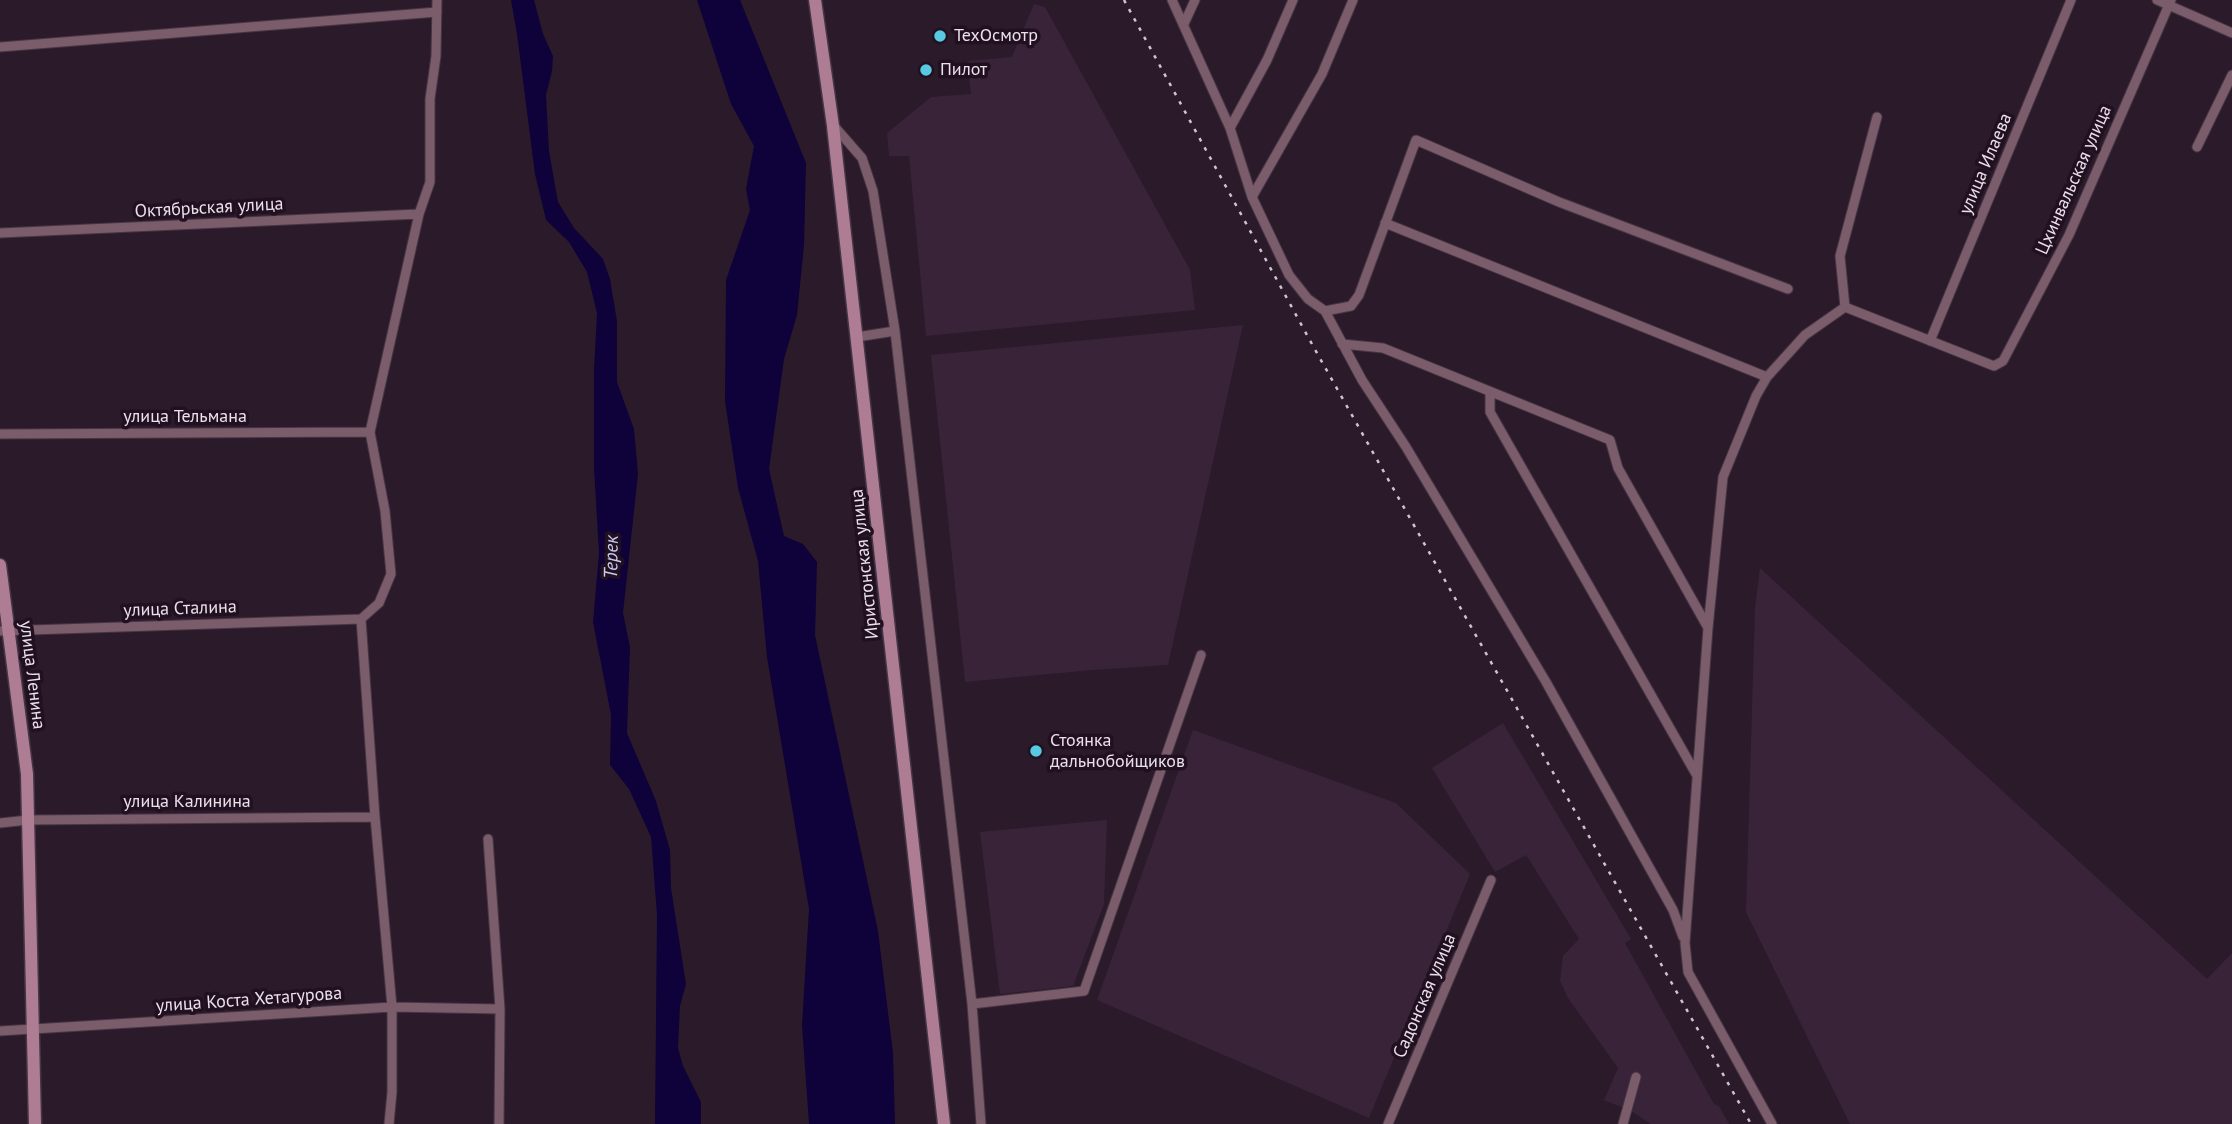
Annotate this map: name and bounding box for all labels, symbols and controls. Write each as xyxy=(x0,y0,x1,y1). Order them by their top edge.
place label: ТехОсмотр xyxy=(954,25,1038,47)
marker: ТехОсмотр xyxy=(932,28,948,44)
place label: Пилот xyxy=(940,59,987,81)
marker: Пилот xyxy=(918,62,934,78)
street label: Цхинвальская улица xyxy=(2031,102,2117,258)
street label: улица Илаева xyxy=(1955,110,2017,218)
street label: Октябрьская улица xyxy=(134,193,284,223)
street label: улица Тельмана xyxy=(123,406,247,428)
street label: Иристонская улица xyxy=(846,488,884,640)
water label: Терек xyxy=(600,535,624,579)
street label: улица Сталина xyxy=(123,596,237,622)
street label: улица Ленина xyxy=(15,619,49,731)
place label: Стоянка дальнобойщиков xyxy=(1050,730,1185,772)
marker: Стоянка дальнобойщиков xyxy=(1028,743,1044,759)
street label: улица Калинина xyxy=(123,791,251,813)
street label: Садонская улица xyxy=(1389,931,1461,1061)
street label: улица Коста Хетагурова xyxy=(155,983,343,1017)

